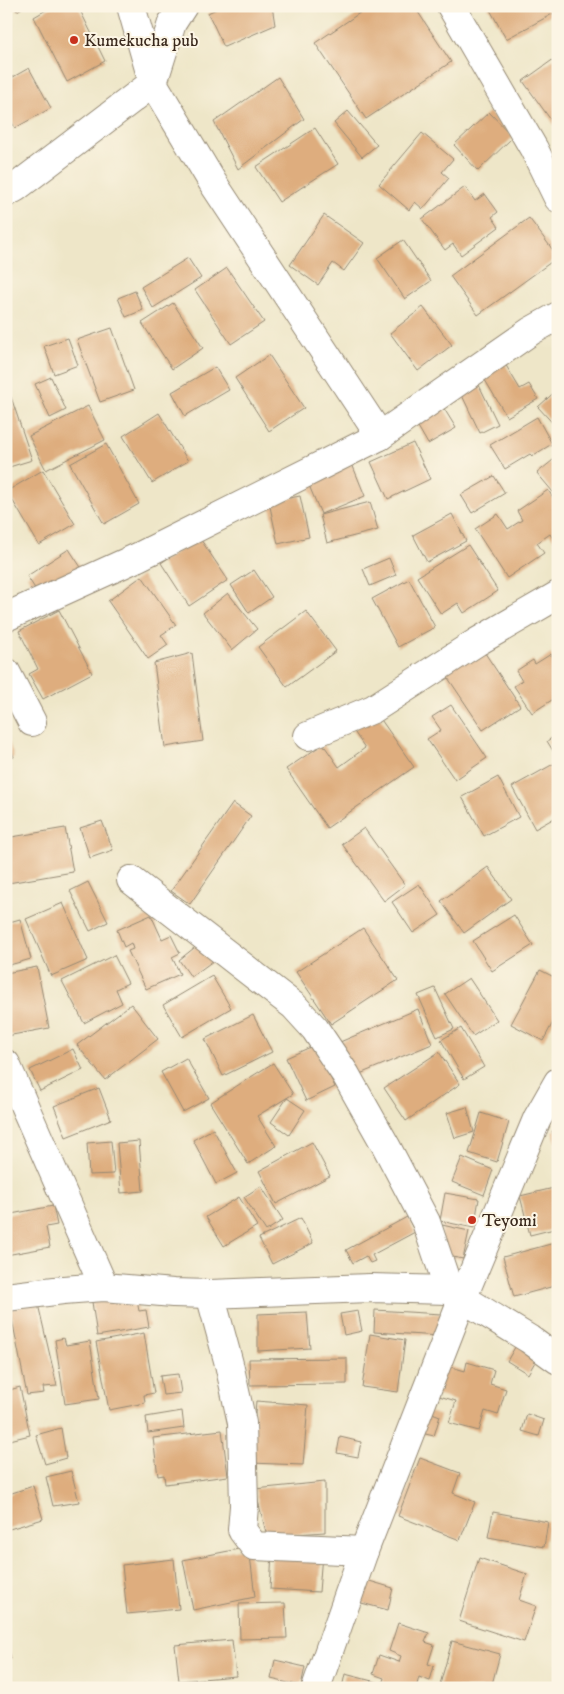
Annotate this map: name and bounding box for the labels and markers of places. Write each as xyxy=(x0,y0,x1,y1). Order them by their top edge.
place label: Kumekucha pub xyxy=(84,30,198,52)
marker: Kumekucha pub xyxy=(68,34,80,46)
place label: Teyomi xyxy=(482,1210,537,1232)
marker: Teyomi xyxy=(466,1214,478,1226)

